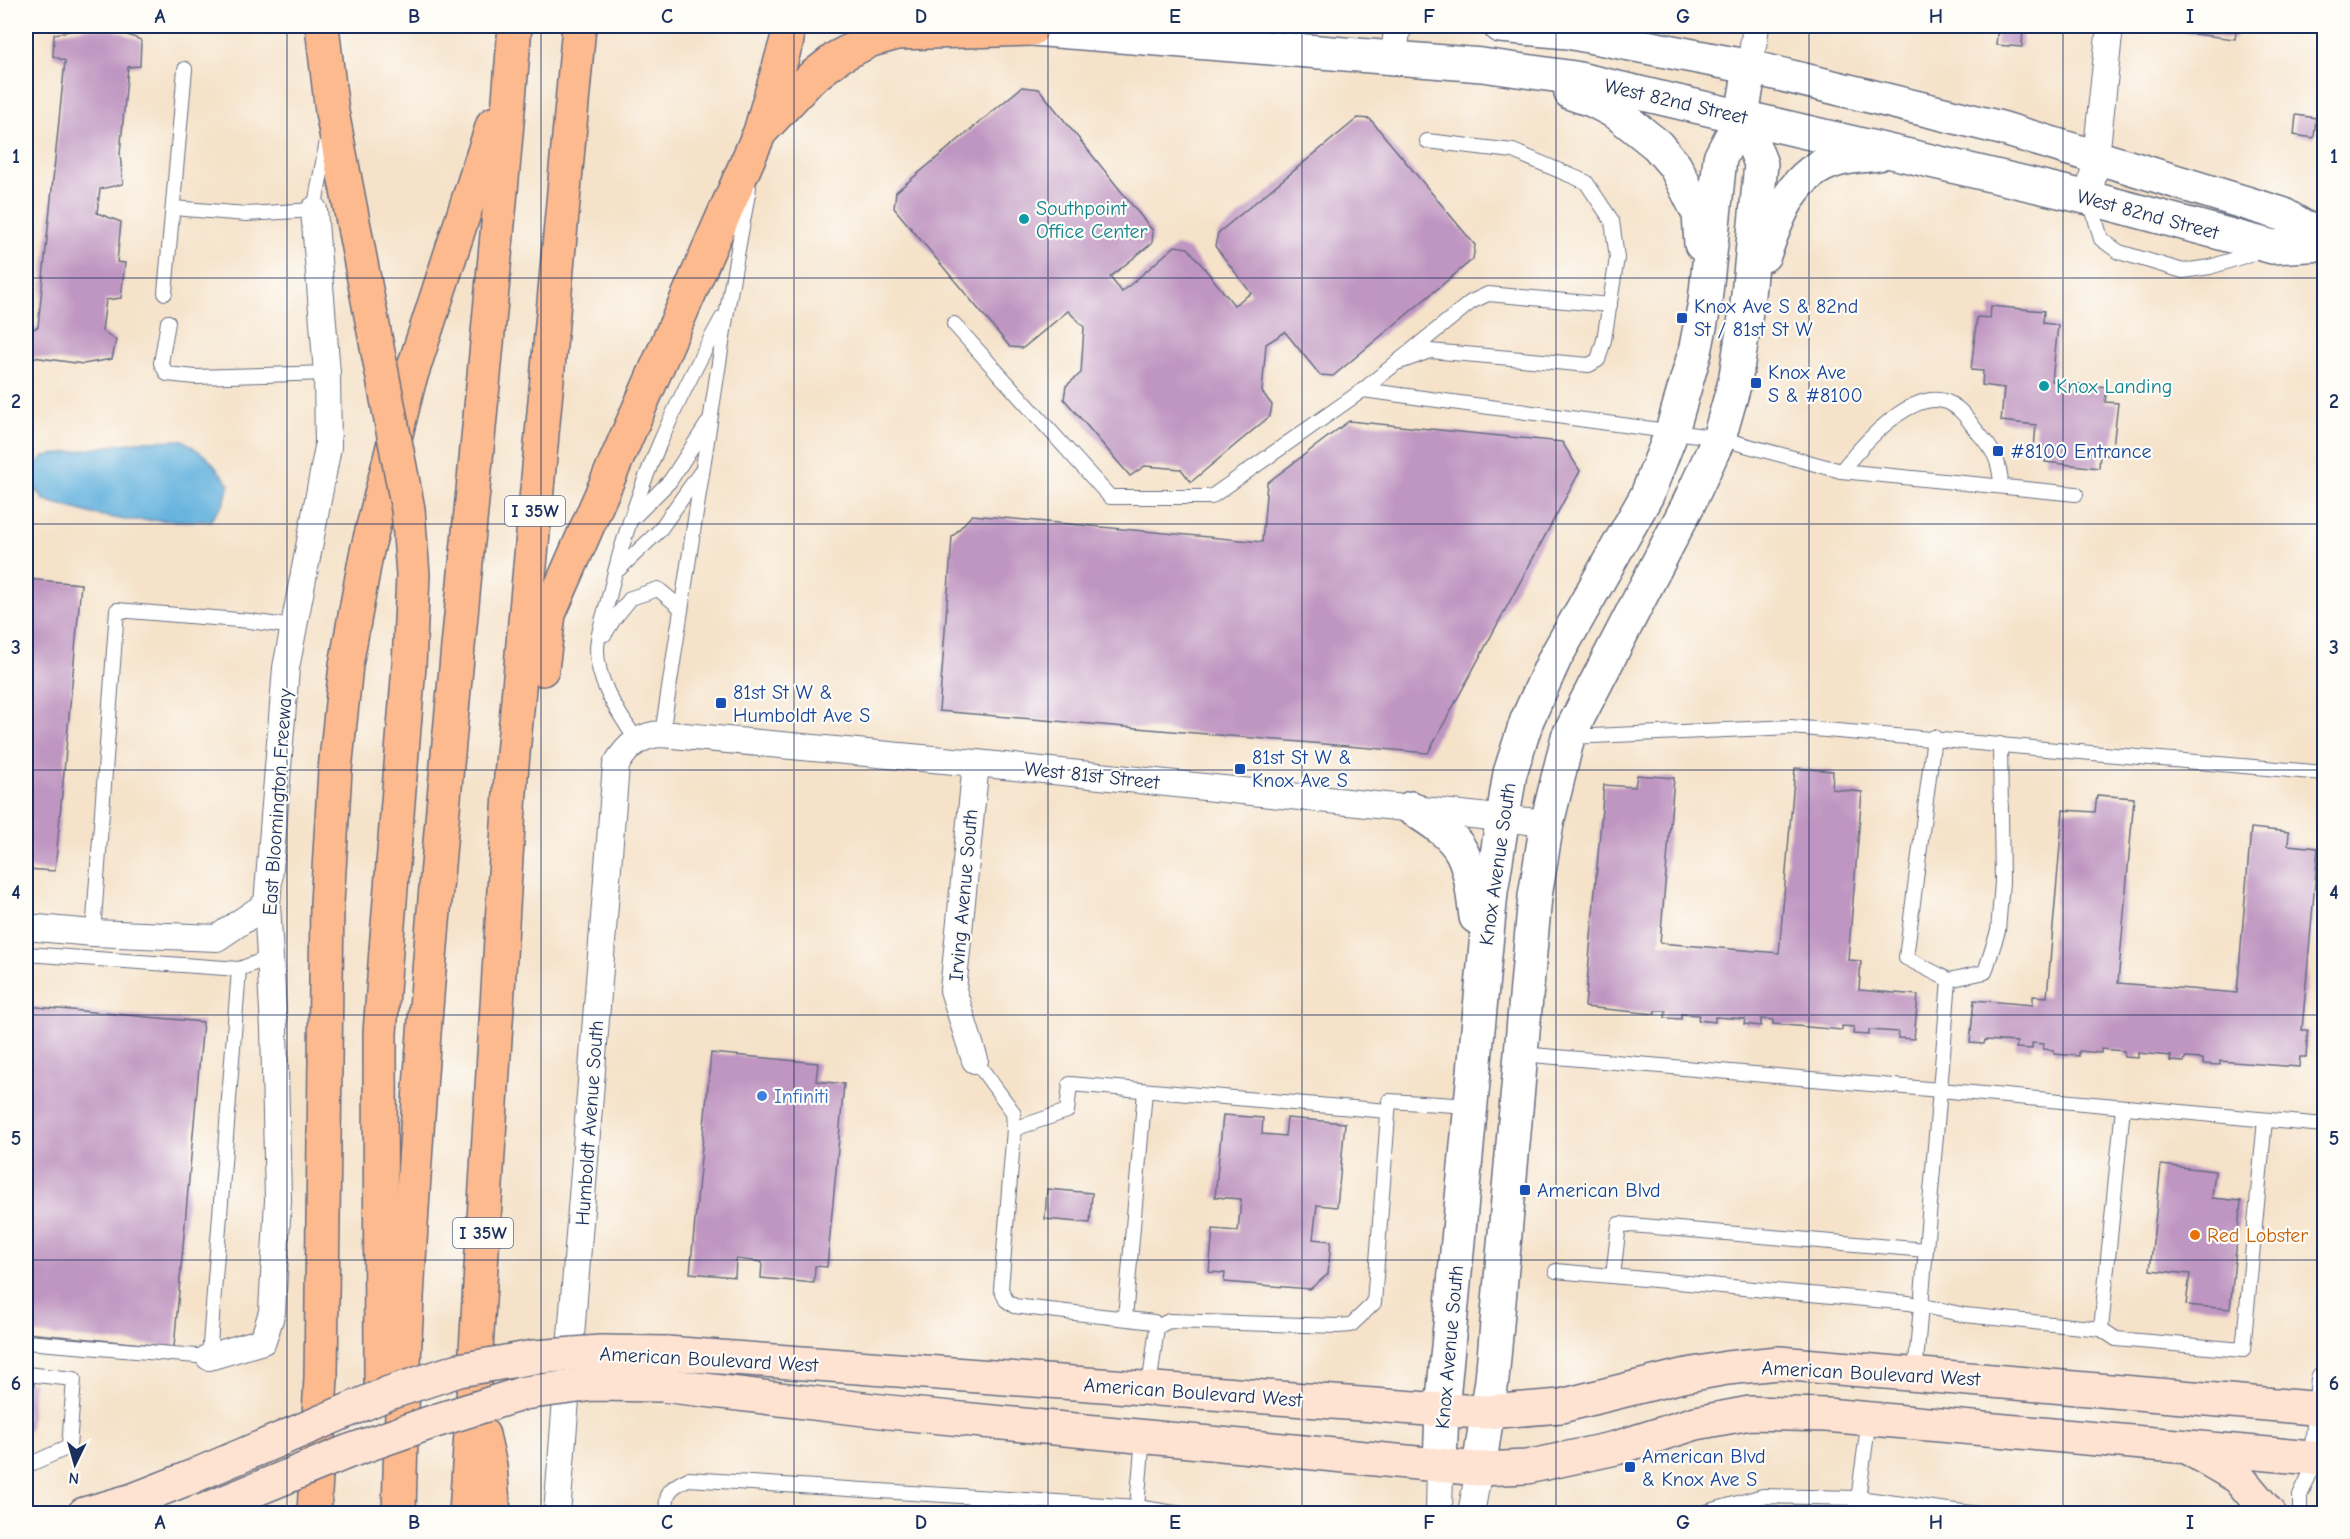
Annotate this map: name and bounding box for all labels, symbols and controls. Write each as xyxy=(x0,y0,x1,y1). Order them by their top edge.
text: A xyxy=(154,5,166,28)
text: B xyxy=(408,5,420,28)
text: C xyxy=(661,5,673,28)
text: D xyxy=(915,5,927,28)
text: E xyxy=(1169,5,1181,28)
text: F xyxy=(1423,5,1435,28)
text: G xyxy=(1676,5,1690,28)
text: H xyxy=(1929,5,1943,28)
text: I xyxy=(2186,5,2194,28)
street label: West 82nd Street xyxy=(1602,74,1751,129)
text: 1 xyxy=(12,145,20,168)
text: 1 xyxy=(2330,145,2338,168)
street label: West 82nd Street xyxy=(2074,184,2223,245)
place label: Southpoint Office Center xyxy=(1036,197,1147,243)
marker: Southpoint Office Center xyxy=(1017,212,1031,226)
place label: Knox Ave S & 82nd St / 81st St W xyxy=(1694,295,1858,341)
marker: Knox Ave S & 82nd St / 81st St W xyxy=(1675,311,1689,325)
place label: Knox Ave S & #8100 xyxy=(1768,361,1863,407)
place label: Knox Landing xyxy=(2056,375,2172,398)
marker: Knox Ave S & #8100 xyxy=(1749,376,1763,390)
marker: Knox Landing xyxy=(2037,379,2051,393)
text: 2 xyxy=(11,390,21,413)
text: 2 xyxy=(2329,390,2339,413)
place label: #8100 Entrance xyxy=(2010,440,2152,463)
marker: #8100 Entrance xyxy=(1991,444,2005,458)
road number: I 35W xyxy=(505,496,565,526)
text: 3 xyxy=(11,636,21,659)
text: 3 xyxy=(2329,636,2339,659)
place label: 81st St W & Humboldt Ave S xyxy=(733,681,870,727)
street label: East Bloomington Freeway xyxy=(258,688,297,916)
marker: 81st St W & Humboldt Ave S xyxy=(714,696,728,710)
place label: 81st St W & Knox Ave S xyxy=(1252,746,1351,792)
street label: West 81st Street xyxy=(1023,757,1162,794)
marker: 81st St W & Knox Ave S xyxy=(1233,762,1247,776)
street label: Knox Avenue South xyxy=(1475,781,1520,947)
street label: Irving Avenue South xyxy=(945,808,982,982)
text: 4 xyxy=(11,881,21,904)
text: 4 xyxy=(2329,881,2339,904)
street label: Humboldt Avenue South xyxy=(571,1020,608,1226)
place label: Infiniti xyxy=(774,1085,829,1108)
marker: Infiniti xyxy=(755,1089,769,1103)
text: 5 xyxy=(11,1127,21,1150)
text: 5 xyxy=(2329,1127,2339,1150)
place label: American Blvd xyxy=(1537,1179,1661,1202)
marker: American Blvd xyxy=(1518,1183,1532,1197)
road number: I 35W xyxy=(453,1218,513,1248)
place label: Red Lobster xyxy=(2207,1224,2308,1247)
marker: Red Lobster xyxy=(2188,1228,2202,1242)
street label: Knox Avenue South xyxy=(1431,1264,1468,1430)
street label: American Boulevard West xyxy=(599,1342,820,1377)
street label: American Boulevard West xyxy=(1761,1356,1982,1391)
text: 6 xyxy=(11,1372,21,1395)
text: 6 xyxy=(2329,1372,2339,1395)
street label: American Boulevard West xyxy=(1083,1373,1304,1412)
north arrow xyxy=(45,1434,105,1494)
place label: American Blvd & Knox Ave S xyxy=(1642,1445,1766,1491)
marker: American Blvd & Knox Ave S xyxy=(1623,1460,1637,1474)
text: N xyxy=(68,1469,80,1487)
text: A xyxy=(154,1511,166,1534)
text: B xyxy=(408,1511,420,1534)
text: C xyxy=(661,1511,673,1534)
text: D xyxy=(915,1511,927,1534)
text: E xyxy=(1169,1511,1181,1534)
text: F xyxy=(1423,1511,1435,1534)
text: G xyxy=(1676,1511,1690,1534)
text: H xyxy=(1929,1511,1943,1534)
text: I xyxy=(2186,1511,2194,1534)

